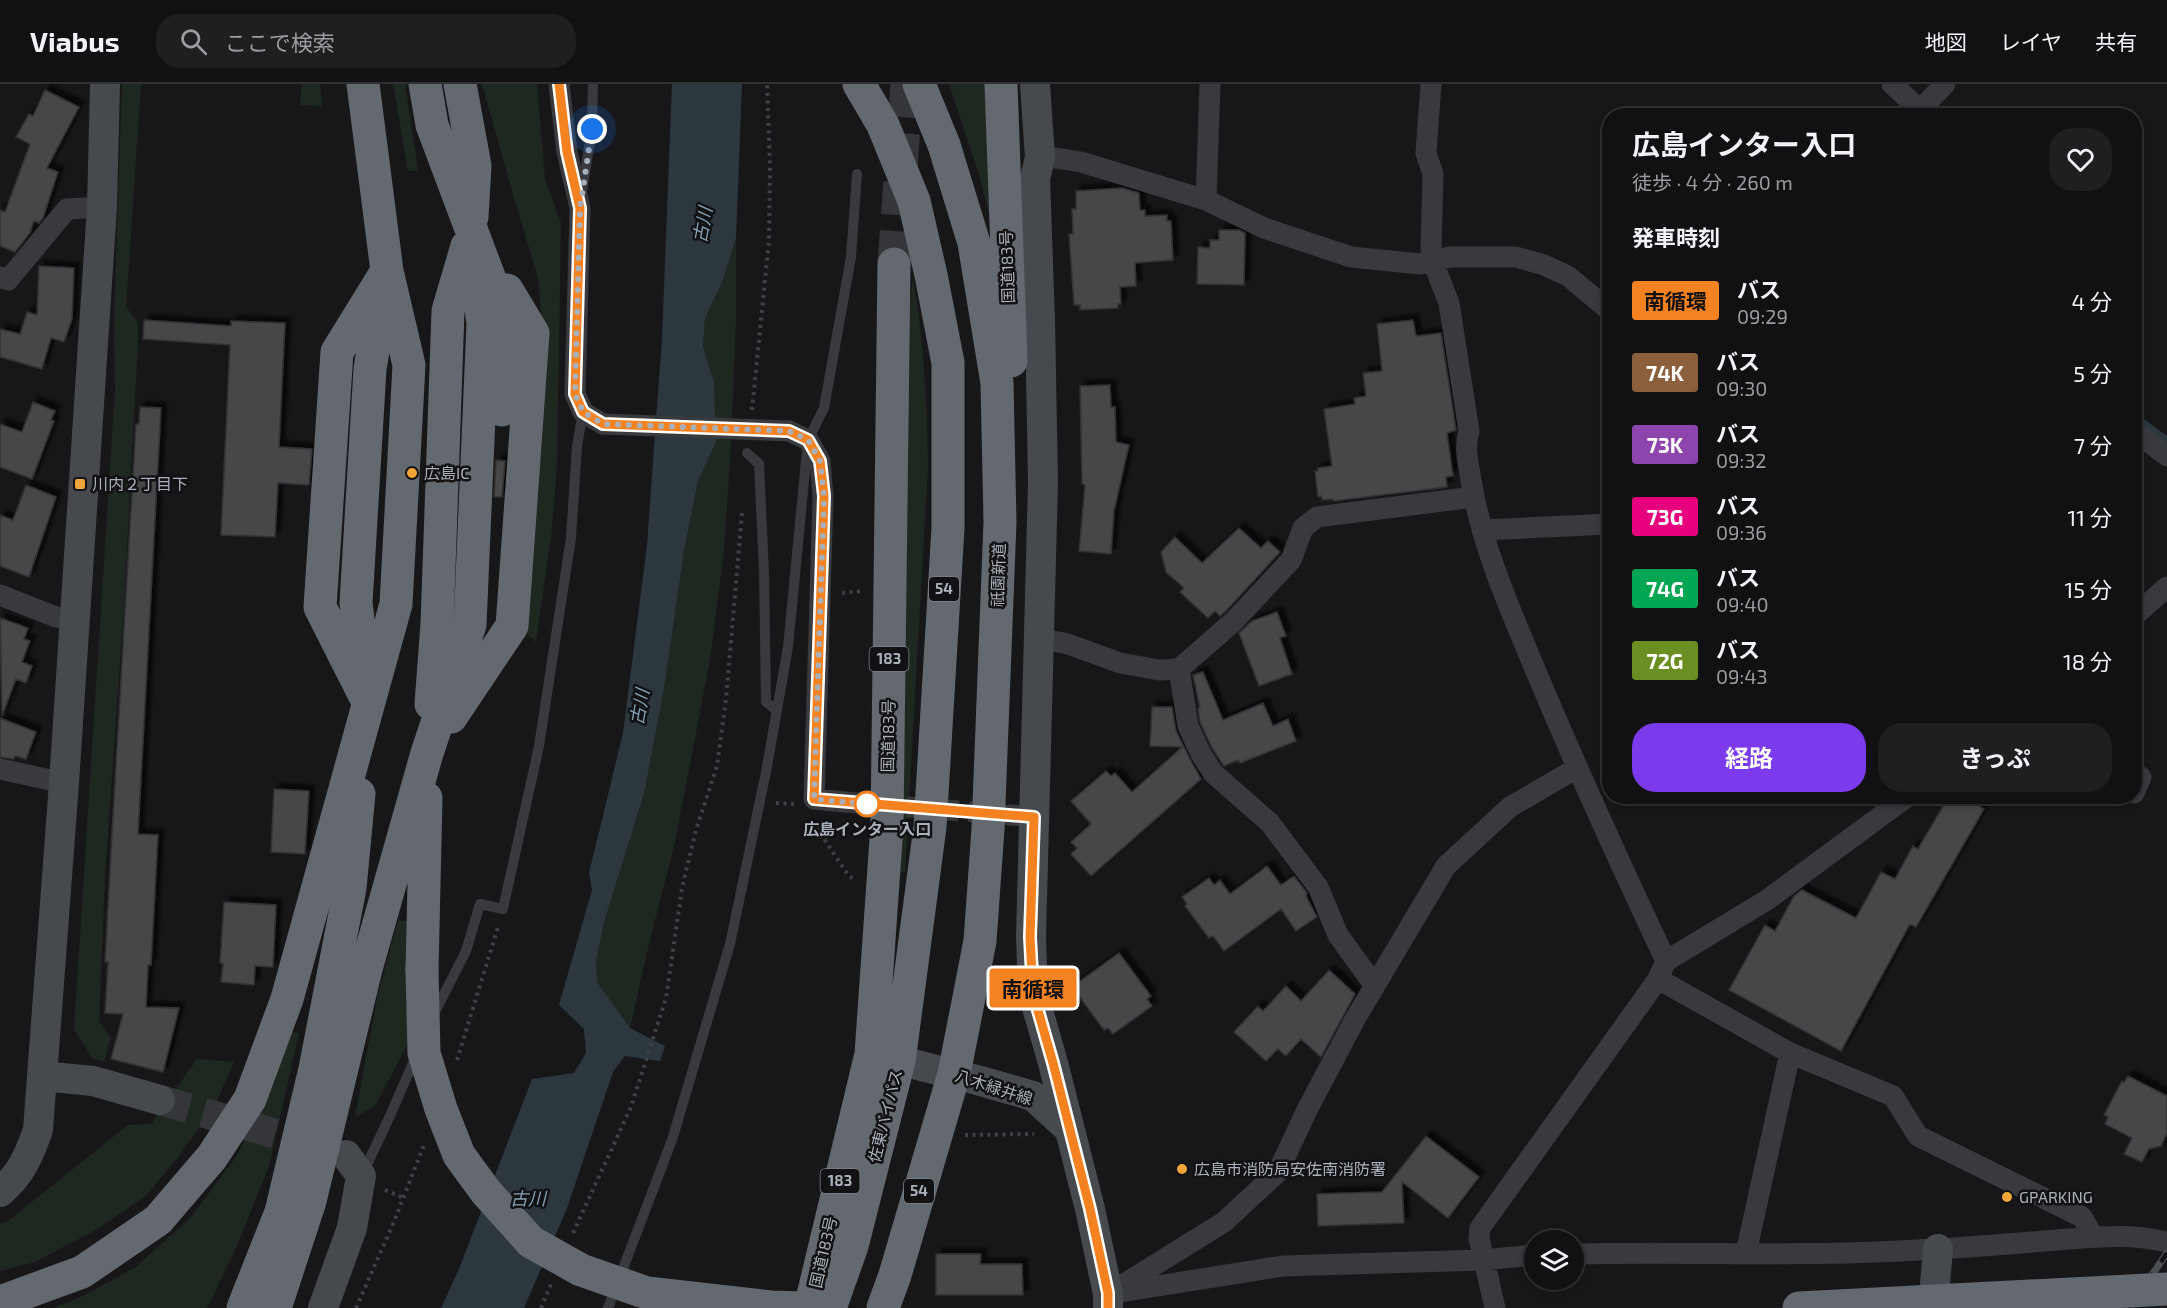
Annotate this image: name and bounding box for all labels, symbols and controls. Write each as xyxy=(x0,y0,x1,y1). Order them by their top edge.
search box xyxy=(156,14,576,68)
text: Viabus xyxy=(30,24,120,58)
icon: search xyxy=(177,25,210,58)
text: ここで検索 xyxy=(225,29,335,55)
text: 地図 xyxy=(1925,29,1967,54)
text: レイヤ xyxy=(2000,29,2062,54)
text: 共有 xyxy=(2095,29,2137,54)
your location xyxy=(577,114,607,144)
text: 広島インター入口 xyxy=(1632,127,1856,161)
button: heart xyxy=(2049,128,2112,191)
text: 徒歩 · 4 分 · 260 m xyxy=(1632,170,1793,194)
water label: 古川 xyxy=(688,203,716,244)
text: 発車時刻 xyxy=(1632,224,1720,250)
street label: 国道183号 xyxy=(996,230,1017,304)
text: バス xyxy=(1737,276,1781,302)
text: 南循環 xyxy=(1644,288,1707,313)
text: 4 分 xyxy=(2072,288,2112,314)
text: 09:29 xyxy=(1737,304,1788,328)
text: バス xyxy=(1716,348,1760,374)
text: 74K xyxy=(1646,360,1684,385)
text: 5 分 xyxy=(2073,360,2112,386)
text: 09:30 xyxy=(1716,376,1767,400)
text: バス xyxy=(1716,420,1760,446)
text: 73K xyxy=(1647,432,1683,457)
text: 7 分 xyxy=(2074,432,2112,458)
text: 09:32 xyxy=(1716,448,1767,472)
place label: 広島IC xyxy=(424,463,469,482)
marker: 広島IC xyxy=(405,466,419,480)
place label: 川内２丁目下 xyxy=(92,474,188,493)
marker: 川内２丁目下 xyxy=(73,477,87,491)
text: バス xyxy=(1716,492,1760,518)
text: 73G xyxy=(1647,504,1683,529)
text: 11 分 xyxy=(2068,504,2112,530)
text: 09:36 xyxy=(1716,520,1767,544)
street label: 祇園新道 xyxy=(987,543,1008,607)
text: バス xyxy=(1716,564,1760,590)
text: 74G xyxy=(1646,576,1684,601)
text: 15 分 xyxy=(2065,576,2112,602)
road number: 54 xyxy=(929,577,959,601)
text: 09:40 xyxy=(1716,592,1769,616)
text: バス xyxy=(1716,636,1760,662)
road number: 183 xyxy=(870,647,908,671)
text: 72G xyxy=(1647,648,1683,673)
text: 18 分 xyxy=(2063,648,2112,674)
text: 09:43 xyxy=(1716,664,1768,688)
water label: 古川 xyxy=(625,685,653,726)
street label: 国道183号 xyxy=(877,699,898,773)
button: 経路 xyxy=(1632,723,1866,792)
button: きっぷ xyxy=(1878,723,2112,792)
marker: 広島インター入口 xyxy=(854,791,880,817)
place label: 広島インター入口 xyxy=(803,819,931,838)
line badge: 南循環 xyxy=(998,968,1068,1008)
text: 南循環 xyxy=(1002,976,1065,1001)
street label: 八木緑井線 xyxy=(953,1065,1035,1108)
street label: 佐東バイパス xyxy=(864,1067,905,1165)
place label: 広島市消防局安佐南消防署 xyxy=(1194,1159,1386,1178)
marker: 広島市消防局安佐南消防署 xyxy=(1175,1162,1189,1176)
road number: 183 xyxy=(820,1169,860,1193)
road number: 54 xyxy=(904,1179,934,1203)
water label: 古川 xyxy=(510,1187,548,1209)
place label: GPARKING xyxy=(2019,1187,2093,1206)
marker: GPARKING xyxy=(2000,1190,2014,1204)
street label: 国道183号 xyxy=(805,1214,840,1290)
map controls xyxy=(1524,1230,1584,1290)
button: layers xyxy=(1524,1230,1584,1290)

